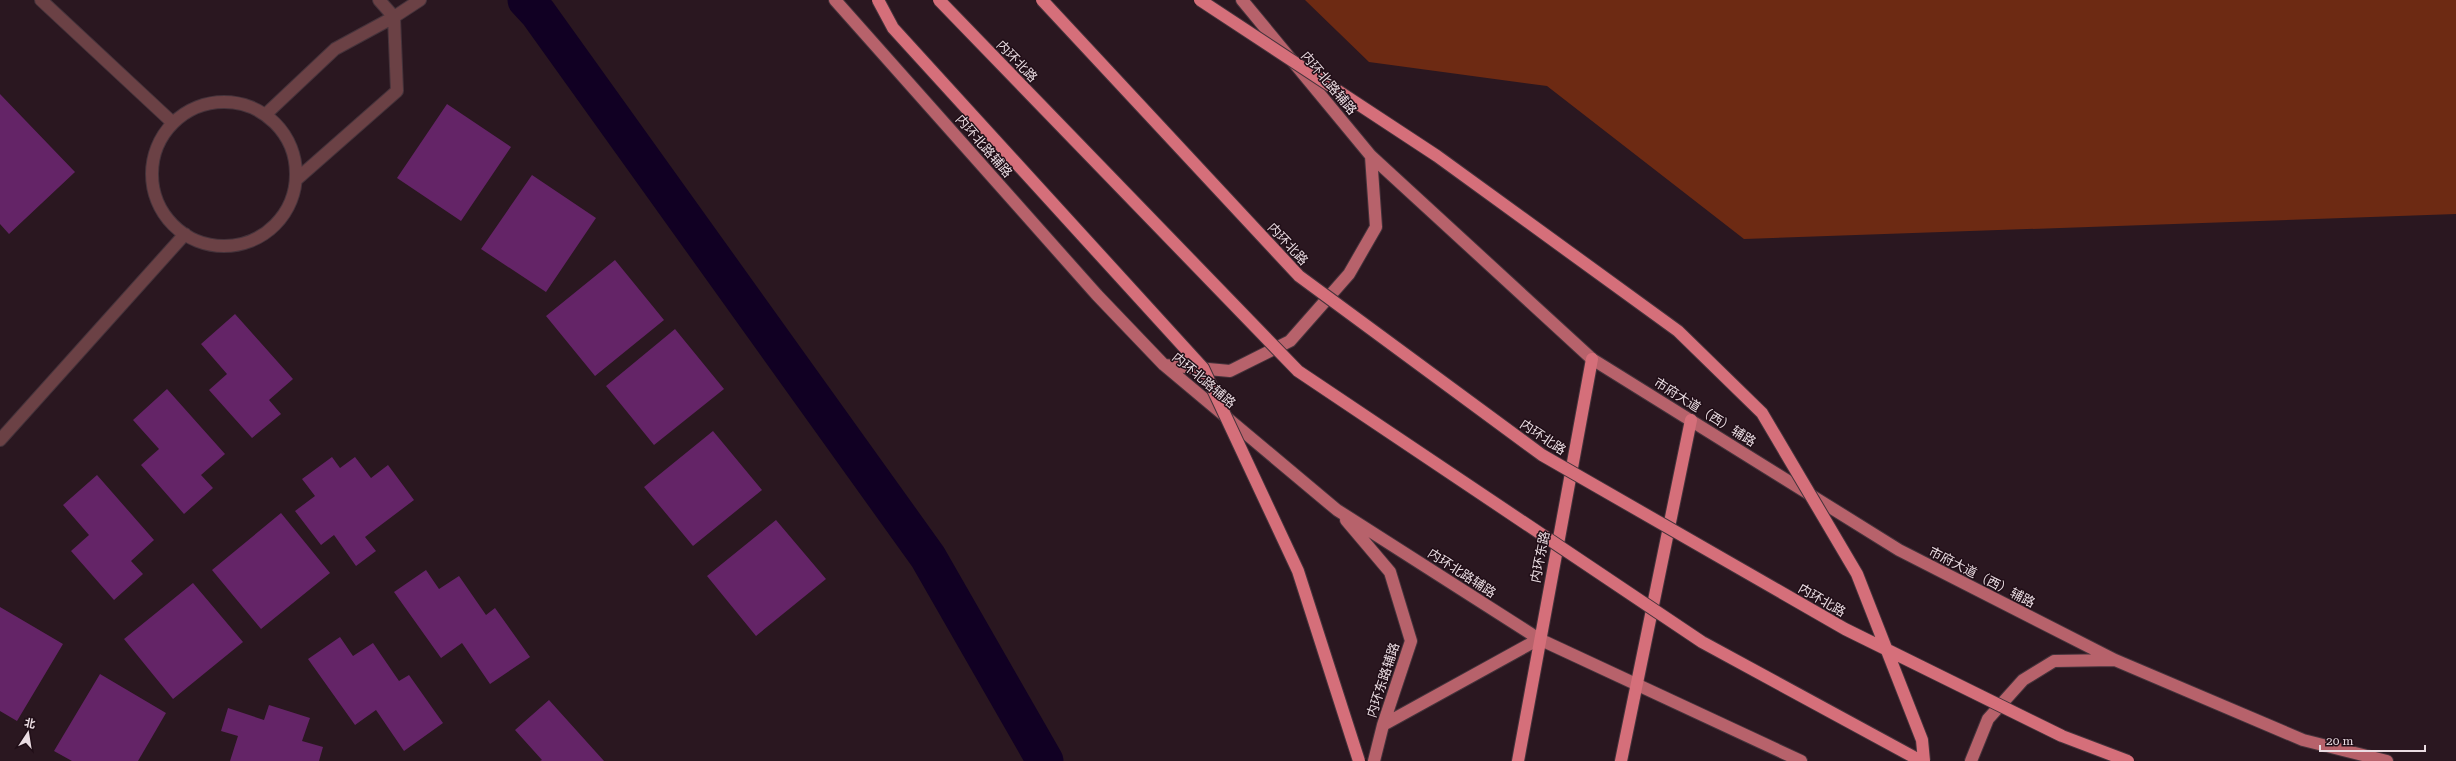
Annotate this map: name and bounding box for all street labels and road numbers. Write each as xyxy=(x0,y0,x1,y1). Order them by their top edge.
street label: 内环北路 xyxy=(994,37,1040,85)
street label: 内环北路辅路 xyxy=(1298,48,1360,118)
street label: 内环北路辅路 xyxy=(953,112,1015,180)
street label: 内环北路 xyxy=(1265,220,1311,268)
street label: 内环北路辅路 xyxy=(1169,349,1239,411)
street label: 市府大道（西）辅路 xyxy=(1651,375,1759,449)
street label: 内环北路 xyxy=(1517,416,1569,458)
street label: 内环东路 xyxy=(1528,530,1552,584)
street label: 市府大道（西）辅路 xyxy=(1926,544,2038,610)
street label: 内环北路辅路 xyxy=(1425,545,1499,601)
street label: 内环北路 xyxy=(1796,581,1848,619)
street label: 内环东路辅路 xyxy=(1364,641,1402,719)

